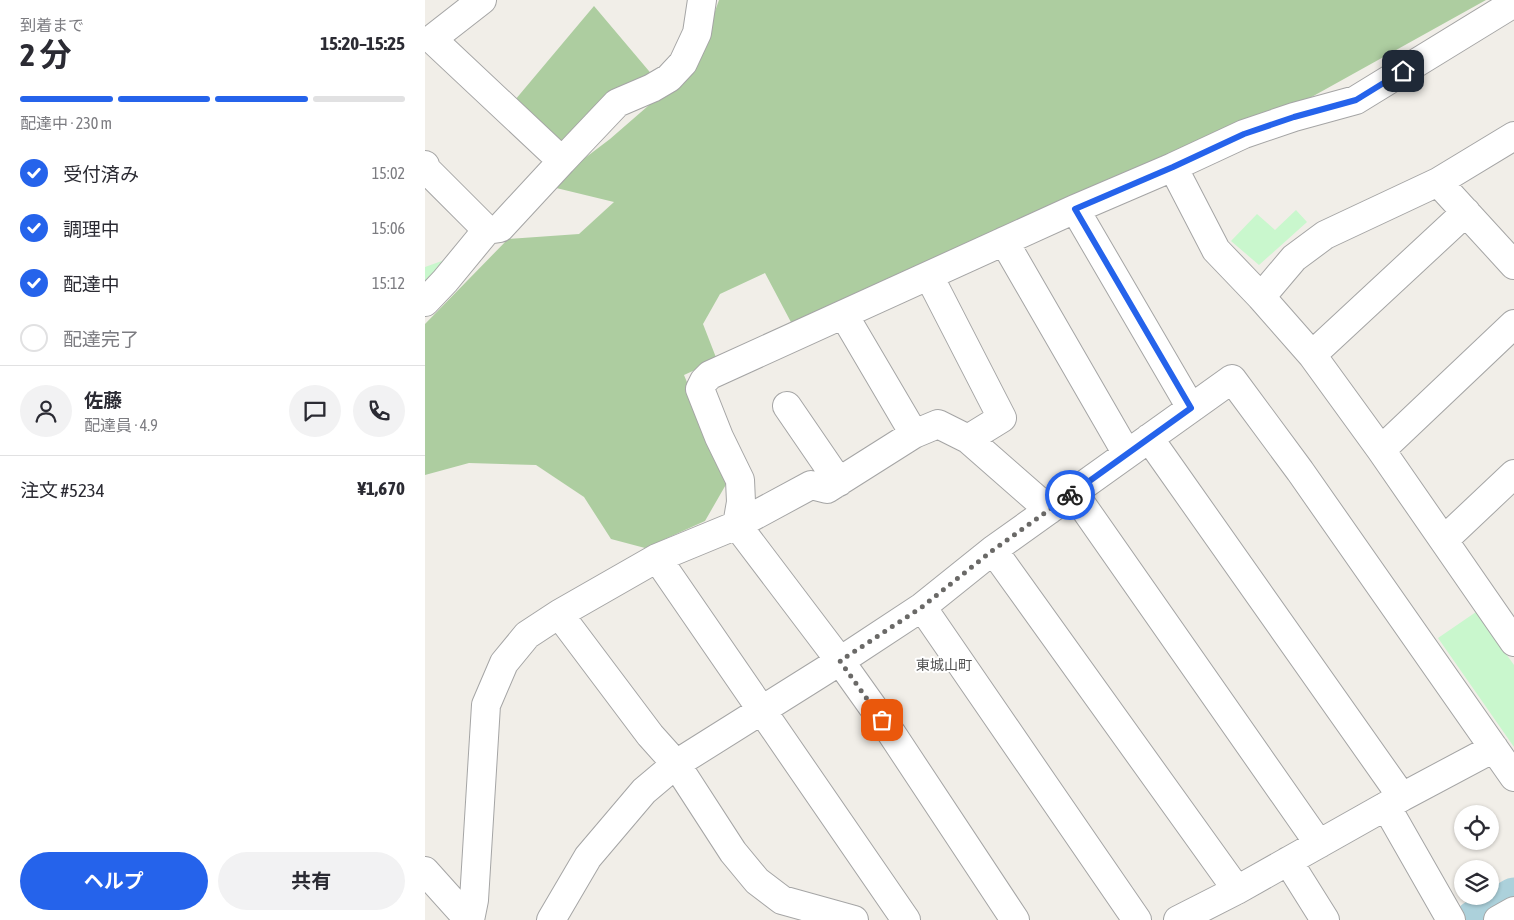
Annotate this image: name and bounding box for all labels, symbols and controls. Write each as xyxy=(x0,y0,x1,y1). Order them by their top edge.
text: 到着まで xyxy=(20,16,84,34)
text: 15:20–15:25 xyxy=(320,32,405,54)
text: 2 分 xyxy=(20,36,71,73)
pin xyxy=(1382,50,1424,92)
icon: home xyxy=(1389,57,1417,85)
text: 配達中 · 230 m xyxy=(20,114,112,132)
icon: check xyxy=(20,159,48,187)
text: 受付済み xyxy=(63,163,139,185)
text: 15:02 xyxy=(372,164,405,182)
icon: check xyxy=(20,214,48,242)
text: 調理中 xyxy=(63,218,120,240)
text: 15:06 xyxy=(372,219,405,237)
icon: check xyxy=(20,269,48,297)
text: 配達中 xyxy=(63,273,120,295)
text: 15:12 xyxy=(372,274,405,292)
text: 配達完了 xyxy=(63,328,139,350)
button: person xyxy=(20,385,72,437)
button: chat xyxy=(289,385,341,437)
button: phone xyxy=(353,385,405,437)
text: 佐藤 xyxy=(84,389,122,411)
text: 配達員 · 4.9 xyxy=(84,416,158,434)
courier xyxy=(1045,470,1095,520)
text: ¥1,670 xyxy=(357,477,405,499)
text: 注文 #5234 xyxy=(20,479,105,501)
icon: bike xyxy=(1056,481,1084,509)
district label: 東城山町 xyxy=(916,657,972,673)
pin xyxy=(861,699,903,741)
icon: bag xyxy=(868,706,896,734)
map controls xyxy=(1454,805,1499,905)
button: locate xyxy=(1454,805,1499,850)
button: ヘルプ xyxy=(20,852,208,910)
button: 共有 xyxy=(218,852,405,910)
button: layers xyxy=(1454,860,1499,905)

